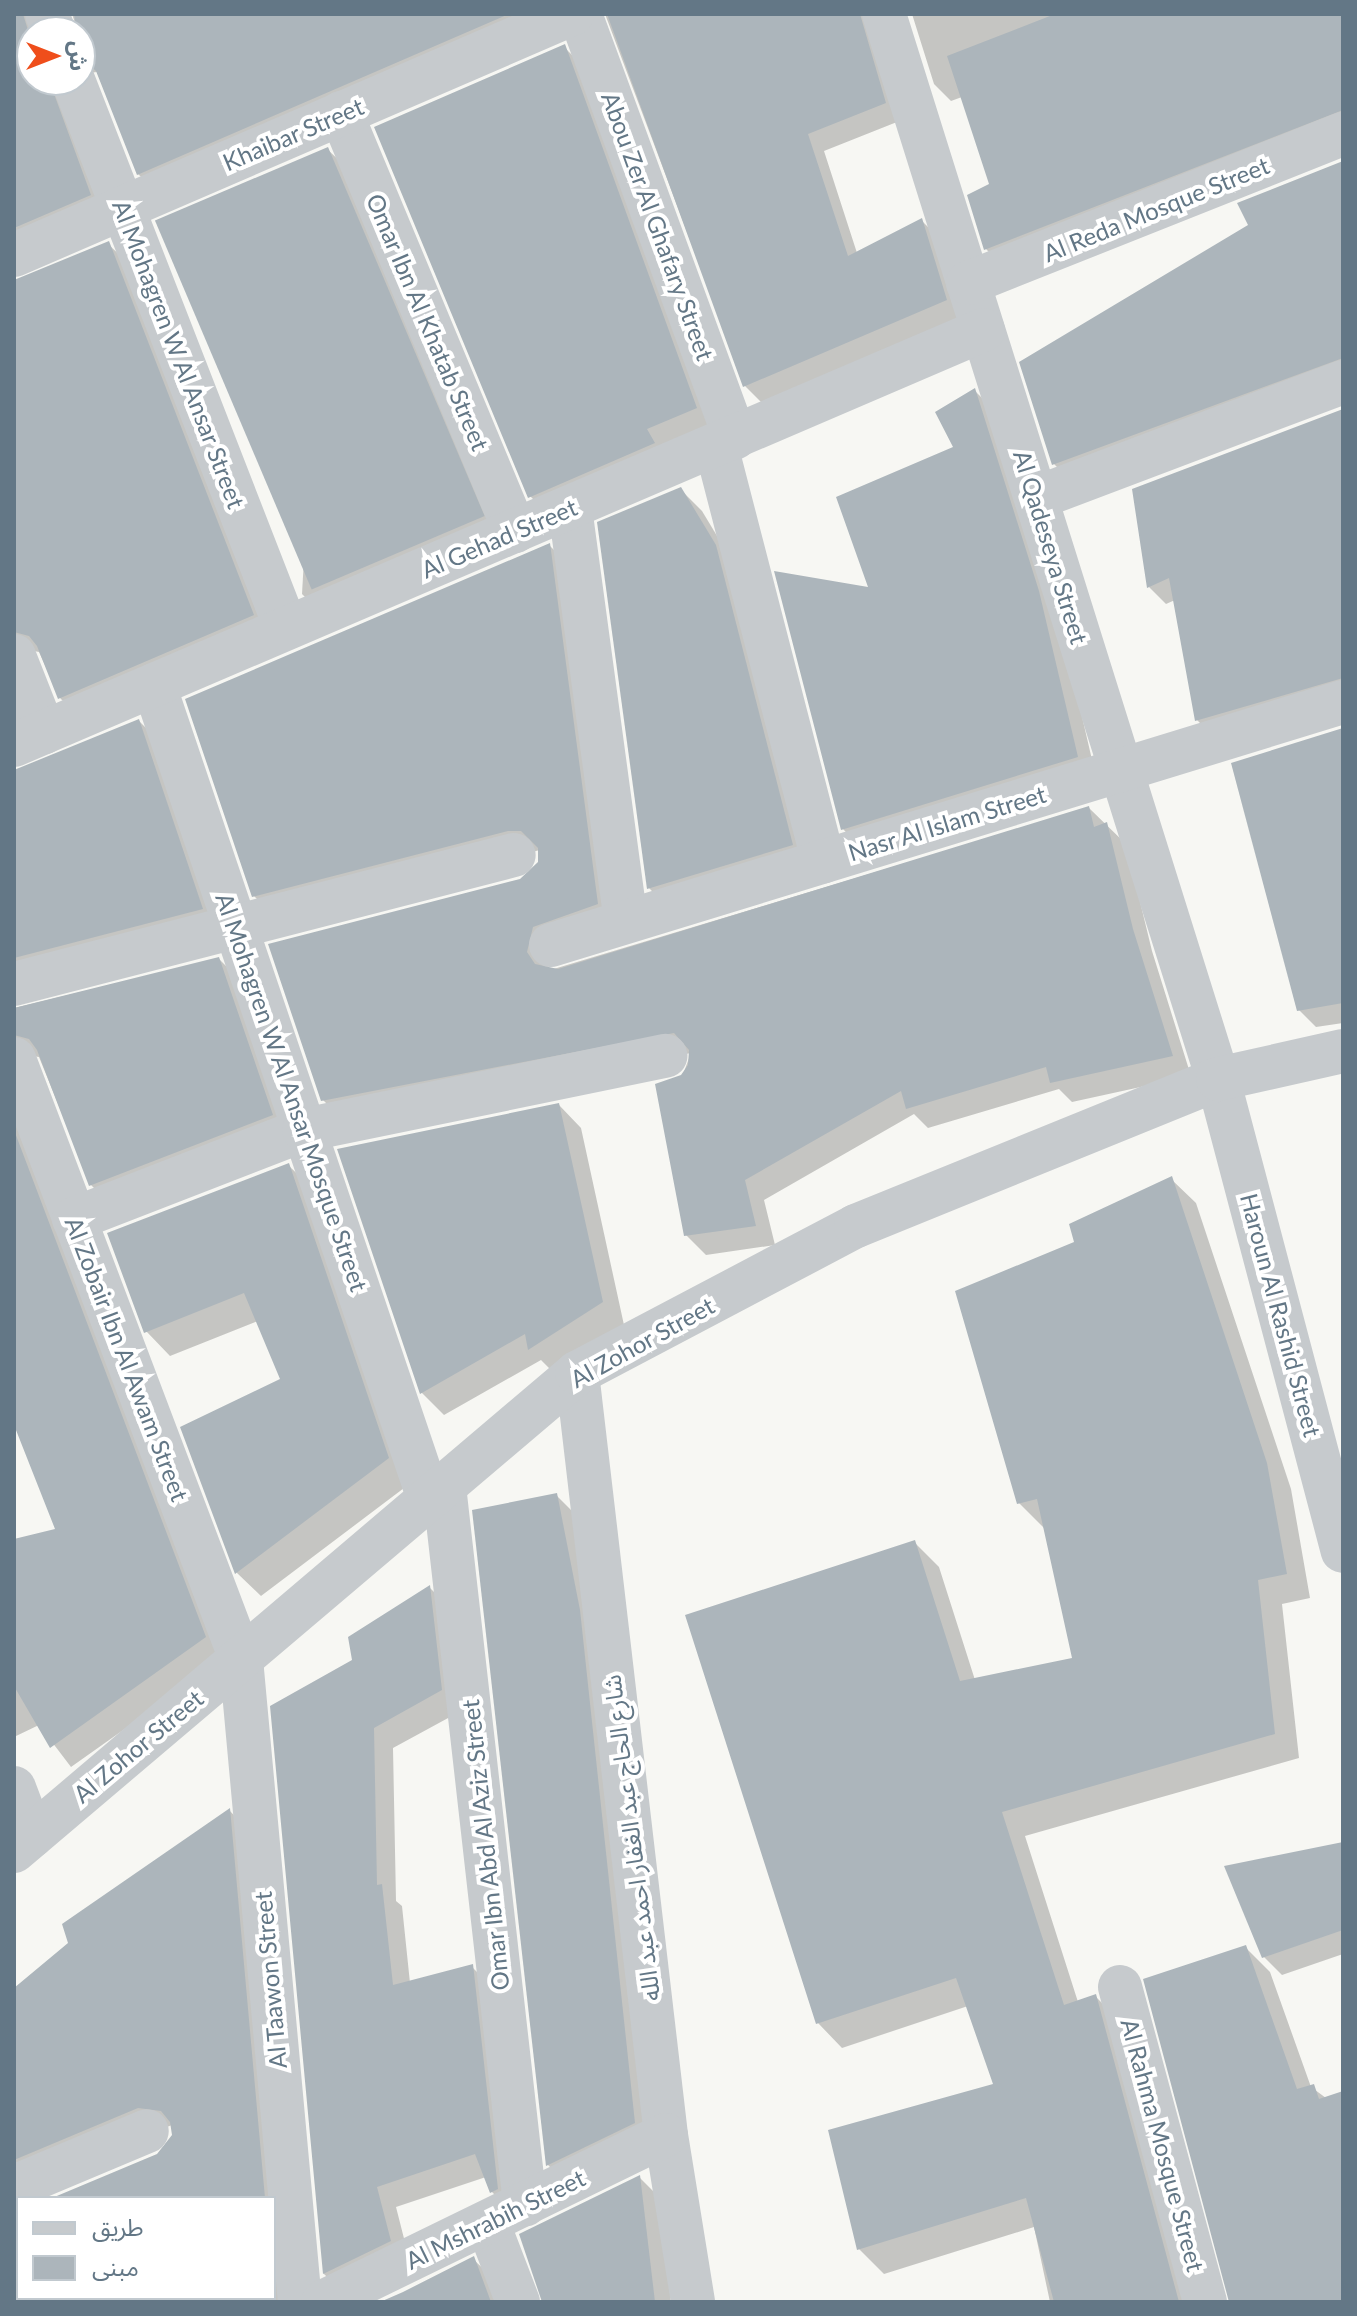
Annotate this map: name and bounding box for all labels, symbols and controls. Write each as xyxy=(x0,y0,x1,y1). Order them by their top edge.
north arrow xyxy=(16,16,96,96)
text: ش xyxy=(65,41,92,71)
street label: Abou Zer Al Ghafary Street xyxy=(596,87,720,365)
street label: Khaibar Street xyxy=(218,91,368,177)
street label: Al Reda Mosque Street xyxy=(1039,150,1273,268)
street label: Omar Ibn Al Khatab Street xyxy=(361,189,495,455)
street label: Al Mohagren W Al Ansar Street xyxy=(106,194,252,514)
street label: Al Qadeseya Street xyxy=(1008,447,1094,647)
street label: Al Gehad Street xyxy=(417,492,581,584)
street label: Nasr Al Islam Street xyxy=(844,779,1050,867)
street label: Al Mohagren W Al Ansar Mosque Street xyxy=(210,888,374,1296)
street label: Haroun Al Rashid Street xyxy=(1235,1190,1327,1440)
street label: Al Zobair Ibn Al Awam Street xyxy=(59,1212,195,1506)
street label: Al Zohor Street xyxy=(565,1290,719,1394)
street label: شارع الحاج عبد الغفار احمد عبد الله xyxy=(597,1673,665,2003)
street label: Al Zohor Street xyxy=(67,1683,209,1809)
street label: Omar Ibn Abd Al Aziz Street xyxy=(455,1697,515,1993)
street label: Al Taawon Street xyxy=(248,1890,292,2070)
street label: Al Rahma Mosque Street xyxy=(1115,2015,1211,2275)
street label: Al Mshrabih Street xyxy=(401,2163,589,2275)
legend xyxy=(16,2196,276,2300)
text: طريق xyxy=(92,2212,144,2241)
text: مبنى xyxy=(92,2252,139,2281)

